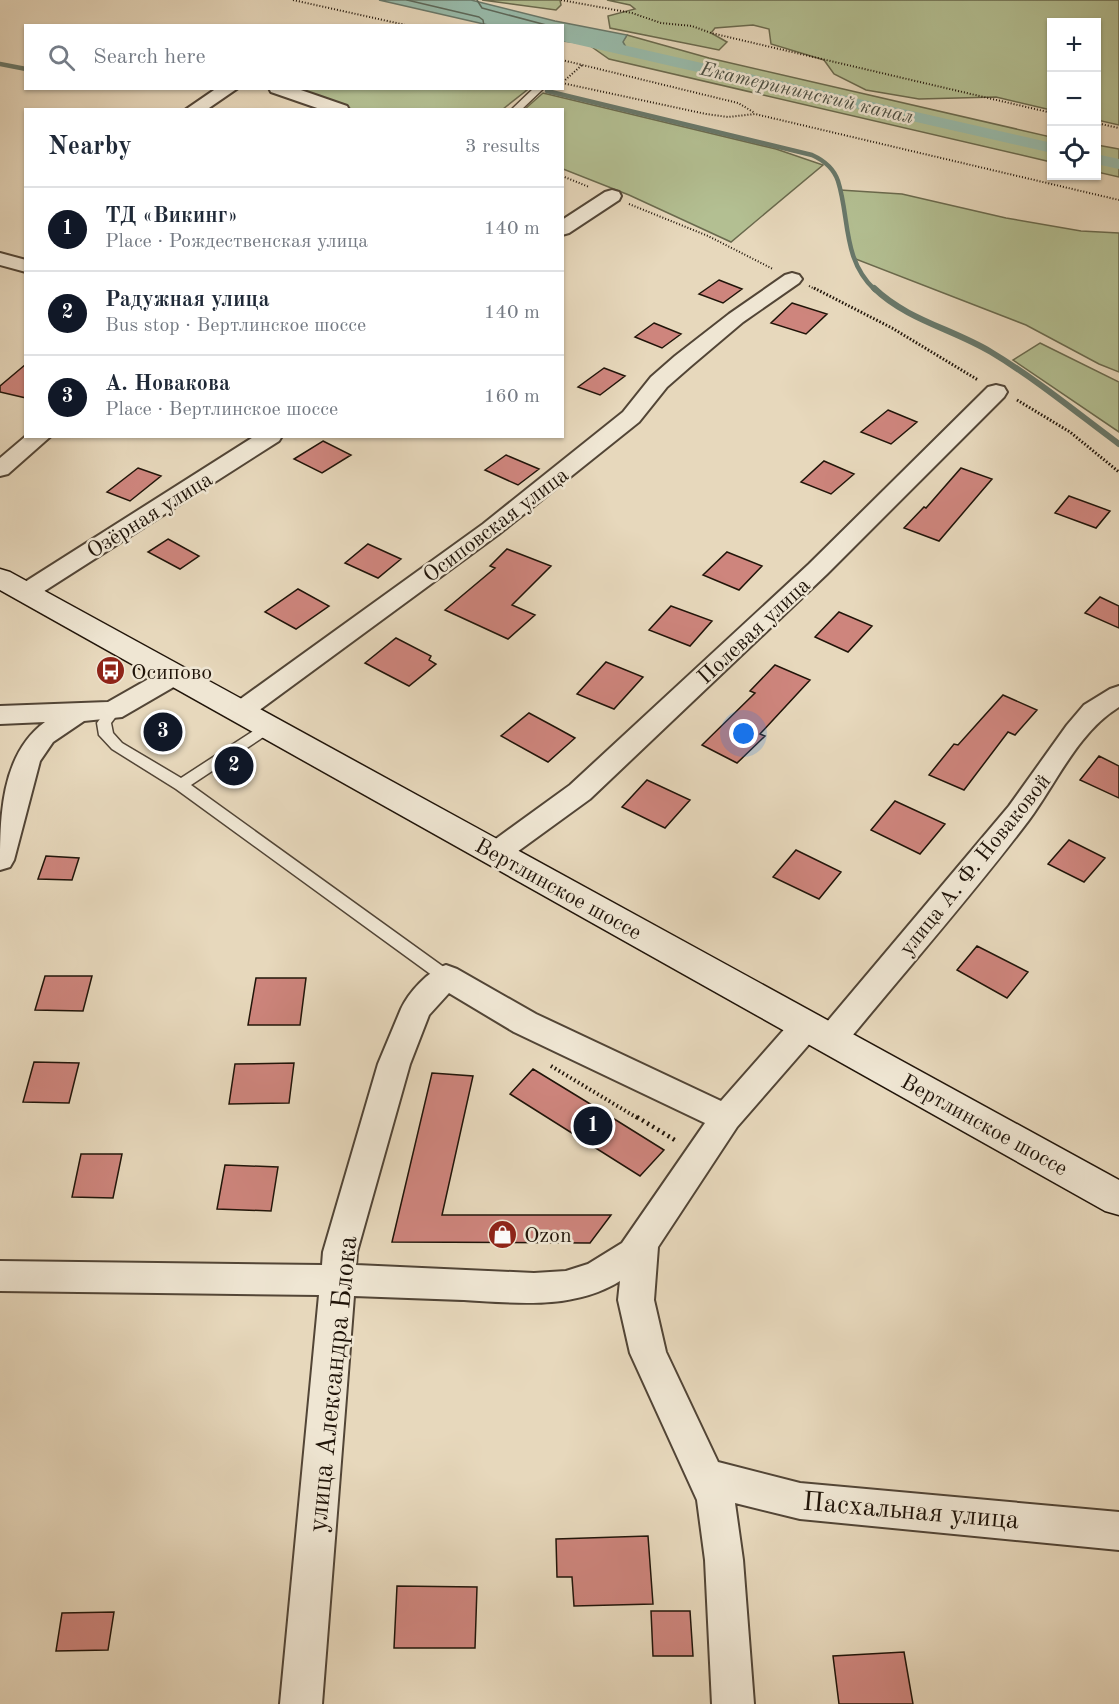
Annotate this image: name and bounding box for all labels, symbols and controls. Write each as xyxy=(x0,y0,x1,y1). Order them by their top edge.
map controls xyxy=(1047,18,1101,180)
button: + xyxy=(1047,18,1101,72)
search box xyxy=(24,24,564,90)
icon: search xyxy=(45,41,78,74)
text: Search here xyxy=(93,46,206,68)
water label: Екатерининский канал xyxy=(697,59,915,128)
button: − xyxy=(1047,72,1101,126)
button: locate xyxy=(1047,126,1101,180)
text: Nearby xyxy=(48,134,132,160)
text: 3 results xyxy=(465,137,540,157)
text: ТД «Викинг» xyxy=(105,205,238,227)
text: 1 xyxy=(62,219,73,239)
text: 140 m xyxy=(484,219,540,239)
text: Place · Рождественская улица xyxy=(105,232,368,252)
text: Радужная улица xyxy=(105,289,270,311)
text: 2 xyxy=(62,303,73,323)
text: 140 m xyxy=(484,303,540,323)
text: Bus stop · Вертлинское шоссе xyxy=(105,316,366,336)
text: А. Новакова xyxy=(105,373,230,395)
text: 3 xyxy=(62,387,73,407)
text: 160 m xyxy=(484,387,540,407)
text: Place · Вертлинское шоссе xyxy=(105,400,338,420)
street label: Осиповская улица xyxy=(419,464,573,587)
street label: Озёрная улица xyxy=(83,468,217,563)
street label: Полевая улица xyxy=(694,574,815,689)
bus stop icon: Осипово xyxy=(94,655,126,687)
place label: Осипово xyxy=(131,662,212,684)
pin: 3 xyxy=(144,710,182,754)
your location xyxy=(729,719,758,748)
pin: 2 xyxy=(214,744,254,789)
street label: улица А. Ф. Новаковой xyxy=(896,770,1055,960)
street label: Вертлинское шоссе xyxy=(471,835,645,945)
street label: Вертлинское шоссе xyxy=(897,1071,1071,1181)
pin: 1 xyxy=(574,1104,612,1148)
shop icon: Ozon xyxy=(487,1218,519,1250)
place label: Ozon xyxy=(524,1225,572,1247)
street label: улица Александра Блока xyxy=(304,1235,362,1534)
street label: Пасхальная улица xyxy=(801,1489,1020,1534)

